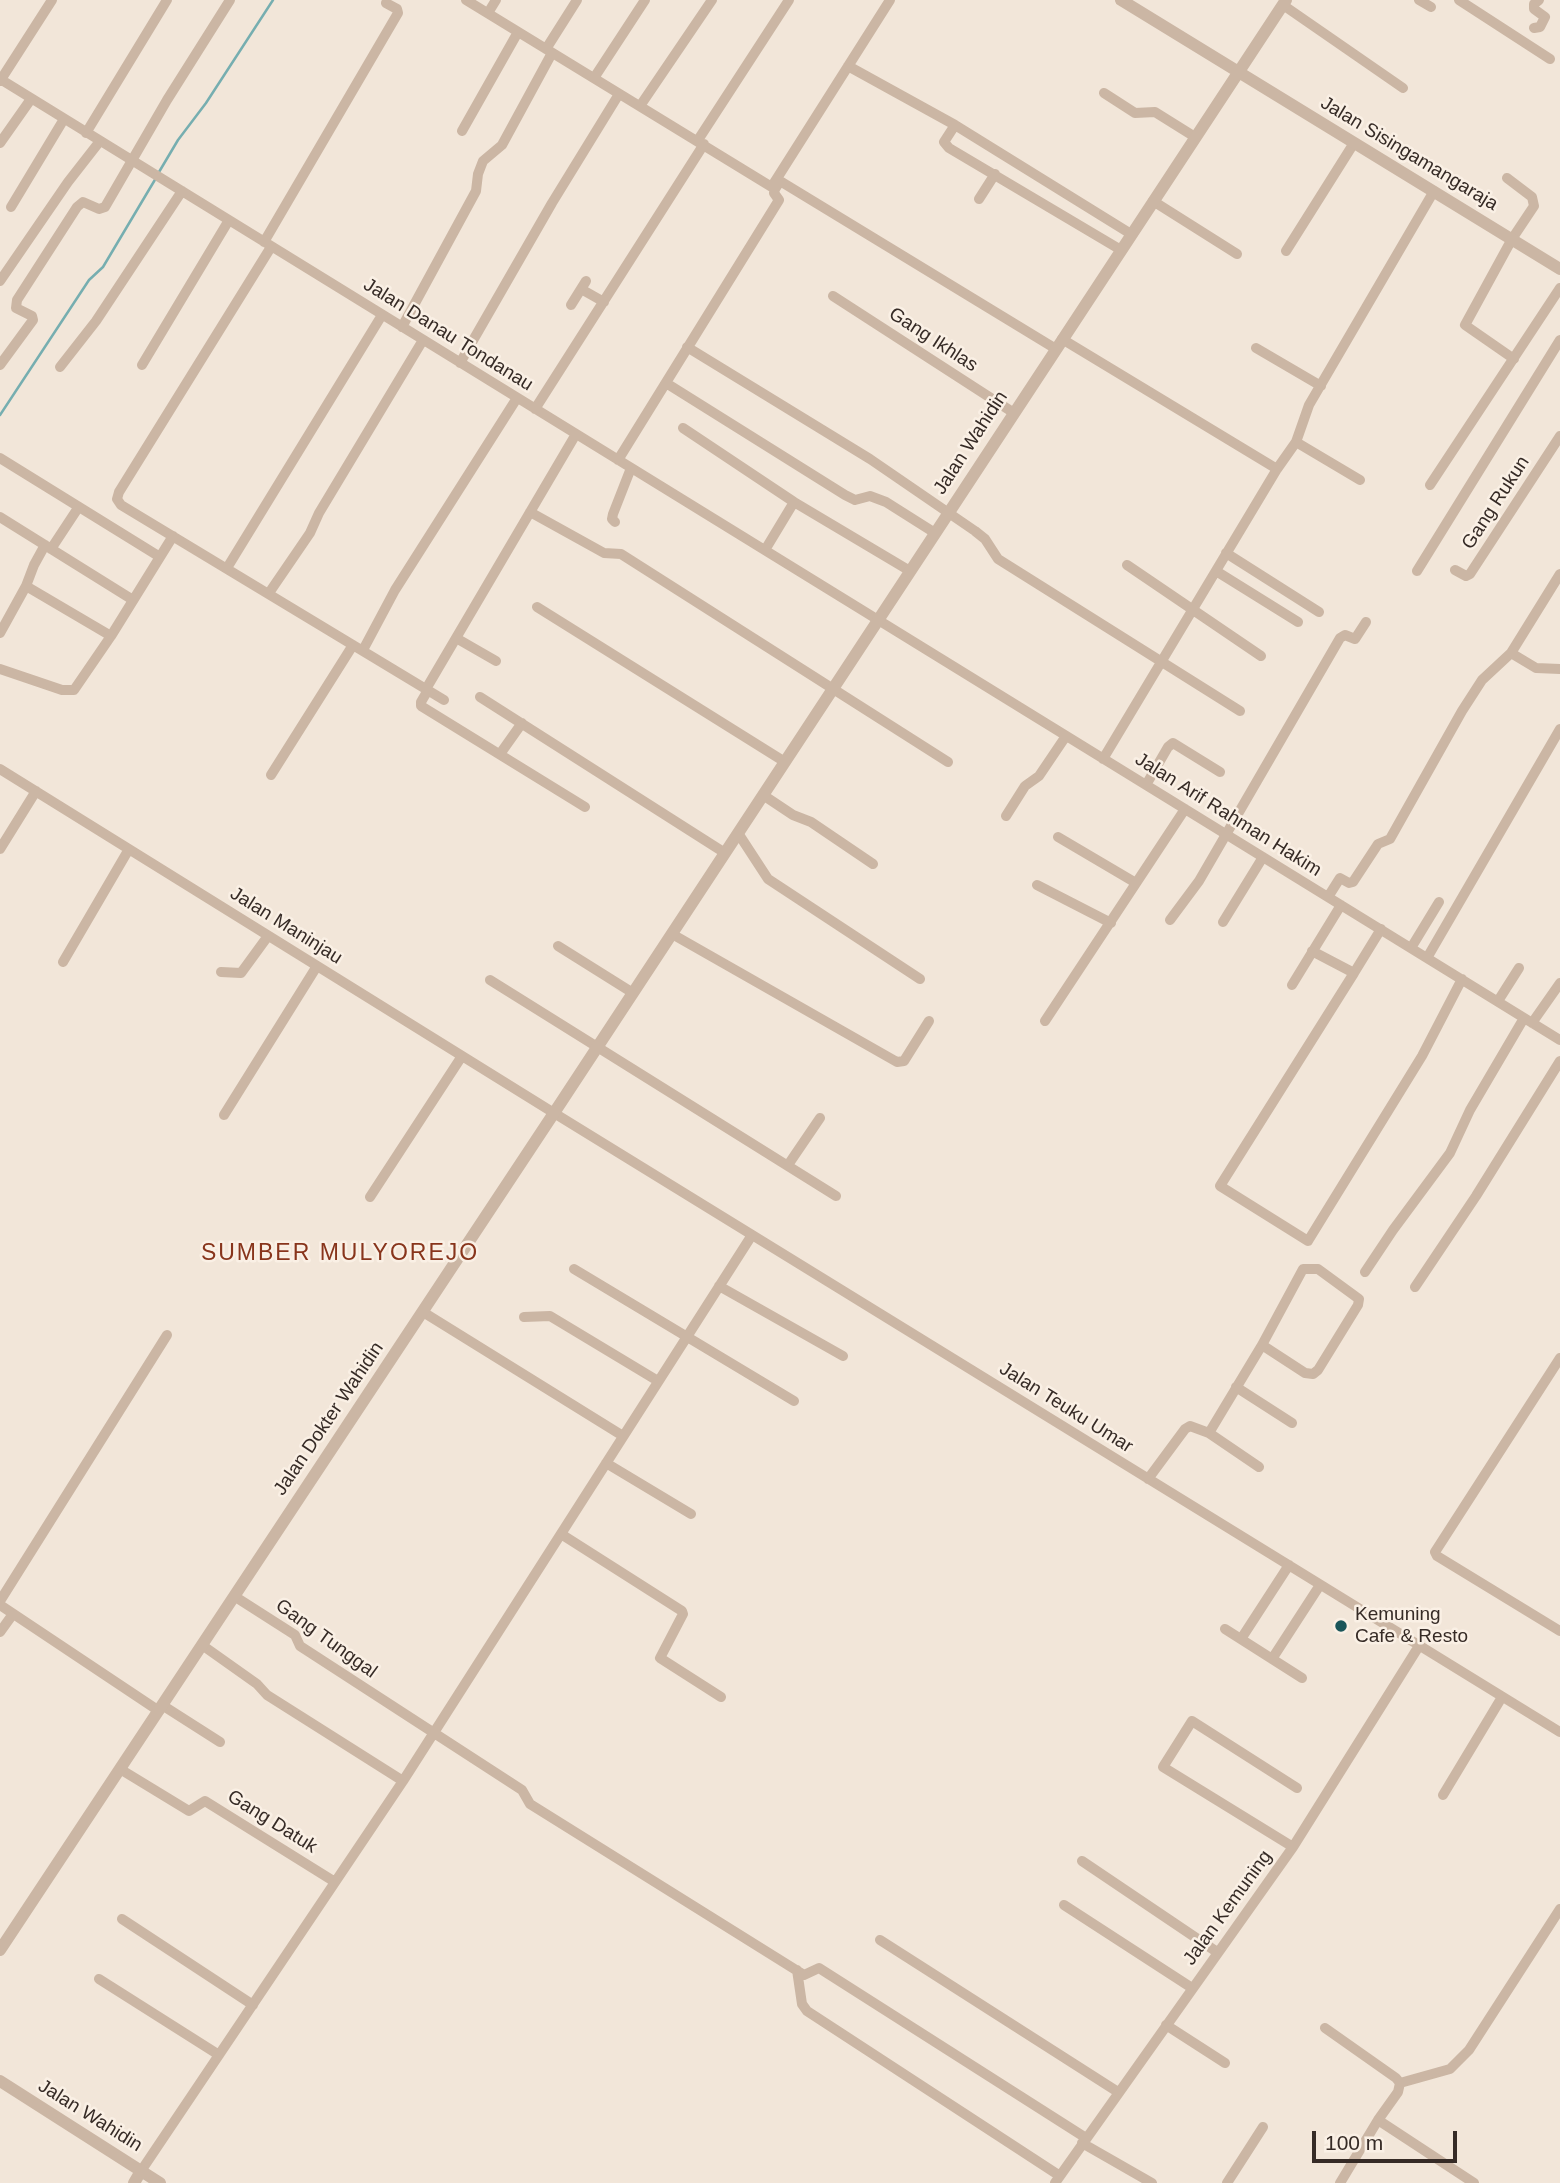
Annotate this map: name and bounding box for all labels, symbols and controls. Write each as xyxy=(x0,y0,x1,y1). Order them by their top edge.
street label: Jalan Sisingamangaraja xyxy=(1316,92,1502,216)
street label: Jalan Danau Tondanau xyxy=(359,274,537,396)
street label: Gang Ikhlas xyxy=(884,303,982,377)
street label: Jalan Wahidin xyxy=(929,387,1013,499)
street label: Gang Rukun xyxy=(1457,452,1535,554)
street label: Jalan Arif Rahman Hakim xyxy=(1131,748,1325,882)
street label: Jalan Maninjau xyxy=(226,882,346,970)
district label: SUMBER MULYOREJO xyxy=(203,1240,477,1268)
street label: Jalan Dokter Wahidin xyxy=(269,1338,389,1500)
street label: Jalan Teuku Umar xyxy=(995,1358,1137,1458)
street label: Gang Tunggal xyxy=(271,1595,381,1683)
place label: Kemuning Cafe & Resto xyxy=(1355,1604,1468,1648)
marker: Kemuning Cafe & Resto xyxy=(1333,1618,1349,1634)
street label: Gang Datuk xyxy=(223,1785,321,1859)
street label: Jalan Kemuning xyxy=(1179,1846,1277,1970)
street label: Jalan Wahidin xyxy=(34,2075,146,2157)
scale bar xyxy=(1315,2116,1460,2160)
text: 100 m xyxy=(1325,2131,1383,2154)

